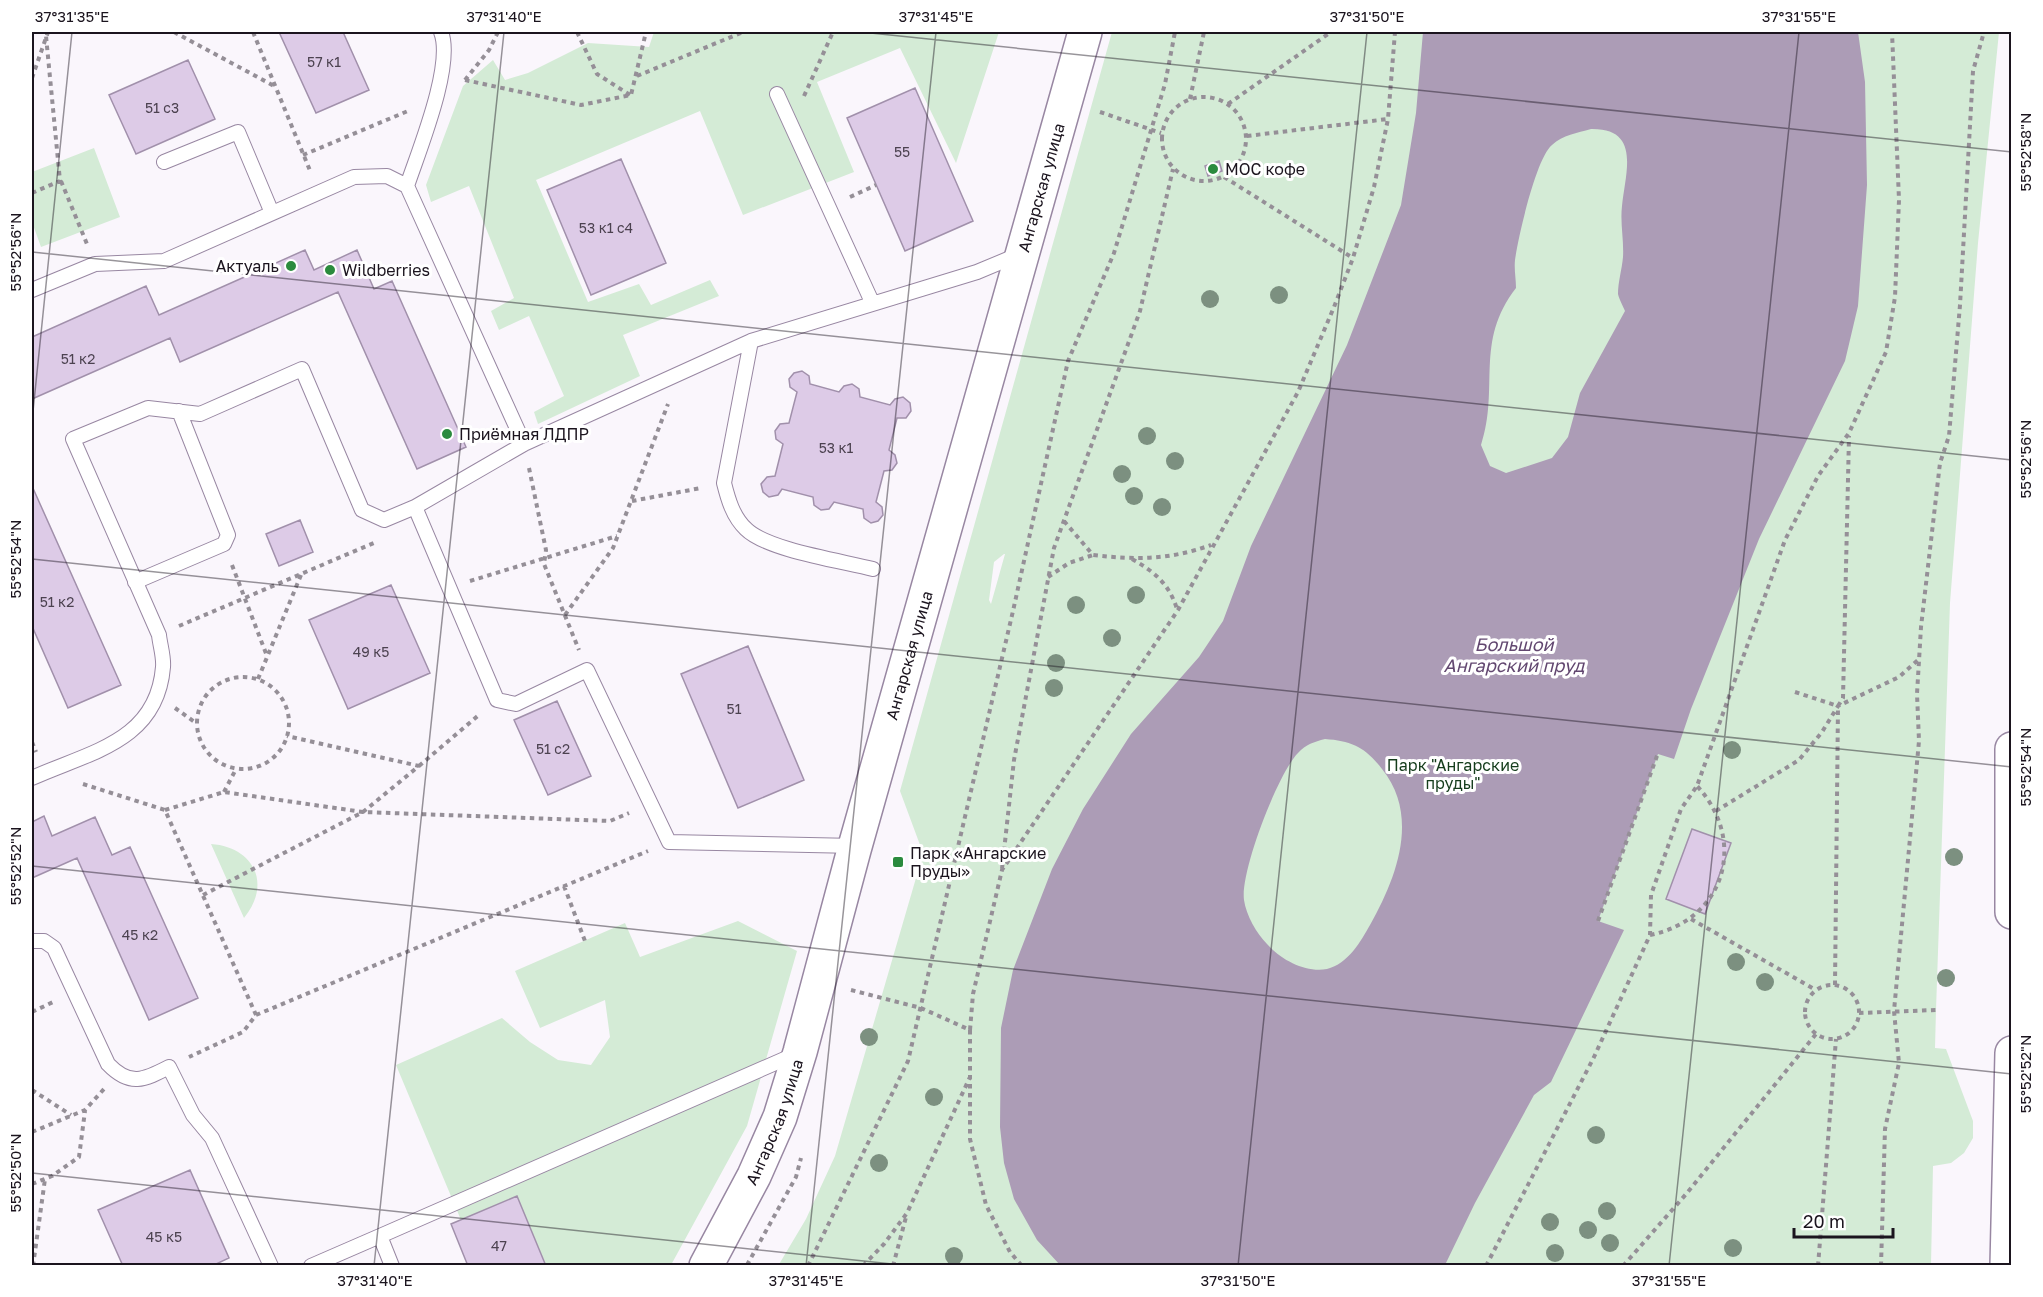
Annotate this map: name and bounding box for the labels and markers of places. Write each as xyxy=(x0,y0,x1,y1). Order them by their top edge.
place label: МОС кофе xyxy=(1225,159,1305,179)
marker: МОС кофе xyxy=(1206,162,1220,176)
place label: Актуаль xyxy=(216,256,279,276)
marker: Актуаль xyxy=(284,259,298,273)
place label: Wildberries xyxy=(342,260,430,280)
marker: Wildberries xyxy=(323,263,337,277)
place label: Приёмная ЛДПР xyxy=(459,424,589,444)
marker: Приёмная ЛДПР xyxy=(440,427,454,441)
place label: Парк «Ангарские Пруды» xyxy=(910,843,1046,881)
marker: Парк «Ангарские Пруды» xyxy=(891,855,905,869)

